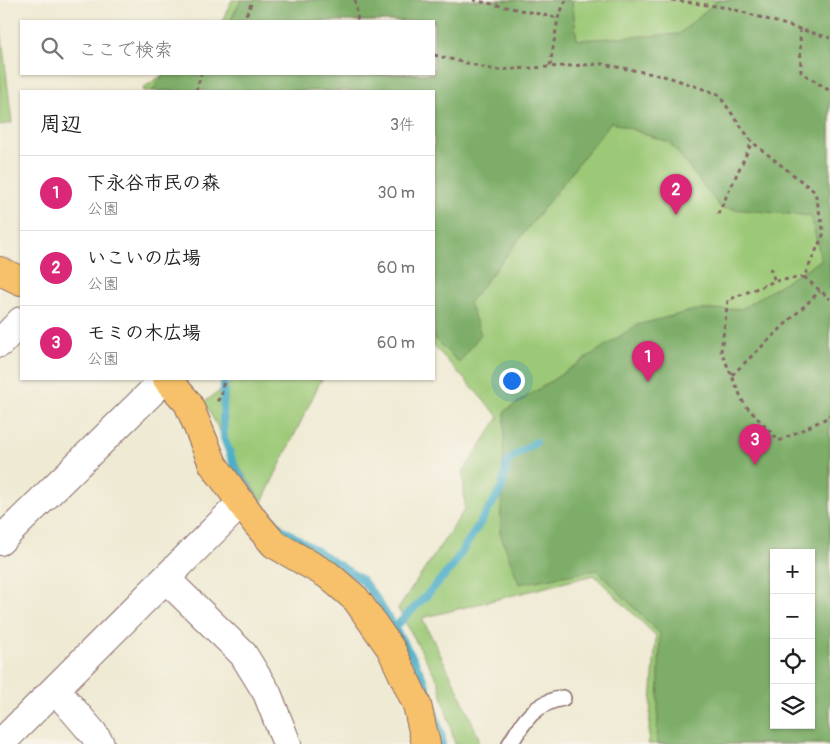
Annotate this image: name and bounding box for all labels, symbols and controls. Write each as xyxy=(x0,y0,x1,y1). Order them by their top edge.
search box xyxy=(20,20,435,75)
icon: search xyxy=(38,34,66,62)
text: ここで検索 xyxy=(78,38,173,62)
text: 周辺 xyxy=(40,111,82,138)
text: 3件 xyxy=(390,115,415,135)
text: 下永谷市民の森 xyxy=(87,171,220,195)
pin: 2 xyxy=(660,174,692,215)
text: 1 xyxy=(53,183,59,203)
text: 30 m xyxy=(377,183,415,203)
text: 公園 xyxy=(87,199,119,219)
text: いこいの広場 xyxy=(87,246,201,270)
text: 2 xyxy=(52,258,60,278)
text: 60 m xyxy=(377,258,415,278)
text: 公園 xyxy=(87,274,119,294)
text: モミの木広場 xyxy=(87,321,201,345)
text: 3 xyxy=(52,333,60,353)
text: 60 m xyxy=(377,333,415,353)
pin: 1 xyxy=(632,341,664,382)
text: 公園 xyxy=(87,349,119,369)
your location xyxy=(499,368,525,394)
pin: 3 xyxy=(739,424,771,465)
map controls xyxy=(770,549,815,729)
button: + xyxy=(770,549,815,594)
button: − xyxy=(770,594,815,639)
button: locate xyxy=(770,639,815,684)
button: layers xyxy=(770,684,815,729)

